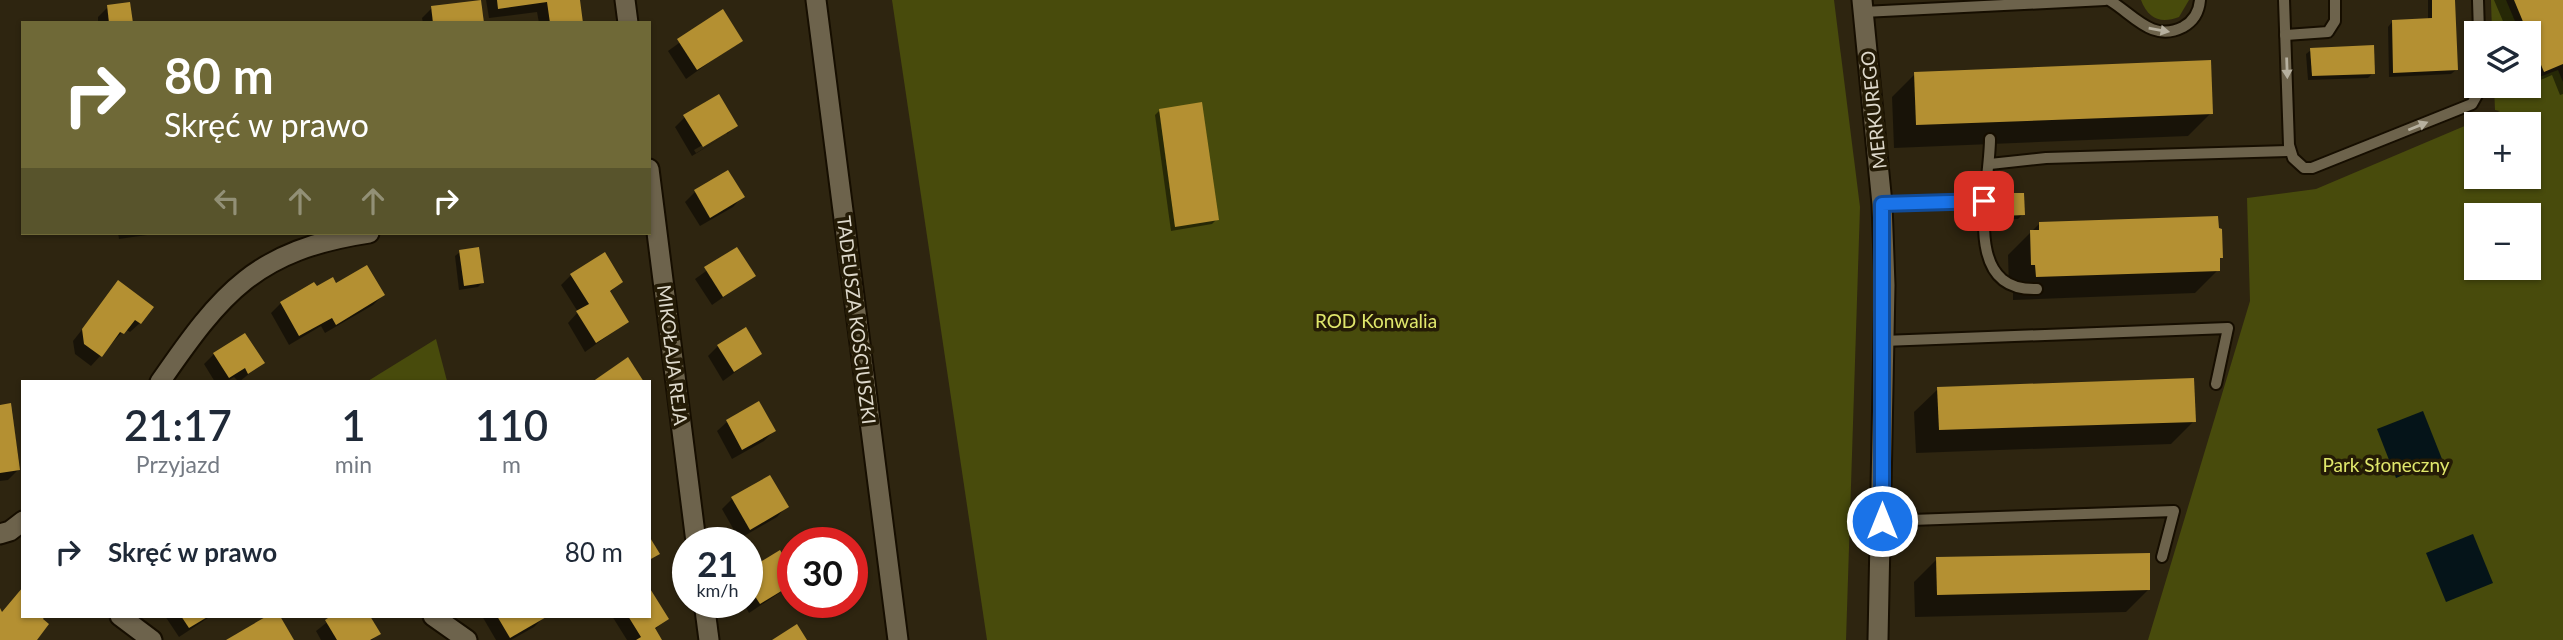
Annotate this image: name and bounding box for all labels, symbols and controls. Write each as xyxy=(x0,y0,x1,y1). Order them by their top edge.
map controls xyxy=(2464,21,2541,280)
button: layers xyxy=(2464,21,2541,98)
one-way arrow xyxy=(2148,25,2170,36)
text: 80 m xyxy=(164,46,274,104)
icon: right xyxy=(49,49,140,140)
street label: MERKUREGO xyxy=(1855,50,1891,170)
one-way arrow xyxy=(2281,57,2292,79)
text: Skręć w prawo xyxy=(164,105,369,144)
button: + xyxy=(2464,112,2541,189)
one-way arrow xyxy=(2407,120,2428,131)
pin xyxy=(1954,171,2014,231)
icon: left xyxy=(208,182,246,220)
icon: ahead xyxy=(281,182,319,220)
icon: ahead xyxy=(354,182,392,220)
icon: right xyxy=(427,182,465,220)
icon: arrive xyxy=(1965,182,2003,220)
button: − xyxy=(2464,203,2541,280)
street label: TADEUSZA KOŚCIUSZKI xyxy=(833,214,881,426)
street label: MIKOŁAJA REJA xyxy=(653,284,693,427)
park label: ROD Konwalia xyxy=(1315,309,1437,332)
text: 21:17 xyxy=(124,400,232,450)
text: 1 xyxy=(341,400,366,450)
text: 110 xyxy=(475,400,548,450)
text: Przyjazd xyxy=(136,450,220,478)
text: min xyxy=(335,450,372,478)
text: m xyxy=(502,450,521,478)
park label: Park Słoneczny xyxy=(2322,453,2450,476)
position arrow xyxy=(1845,484,1919,558)
speed limit sign: 30 xyxy=(777,527,868,618)
icon: right xyxy=(49,533,87,571)
text: Skręć w prawo xyxy=(108,536,277,568)
text: 80 m xyxy=(565,536,623,568)
text: 21 xyxy=(697,542,738,584)
text: km/h xyxy=(696,579,739,601)

